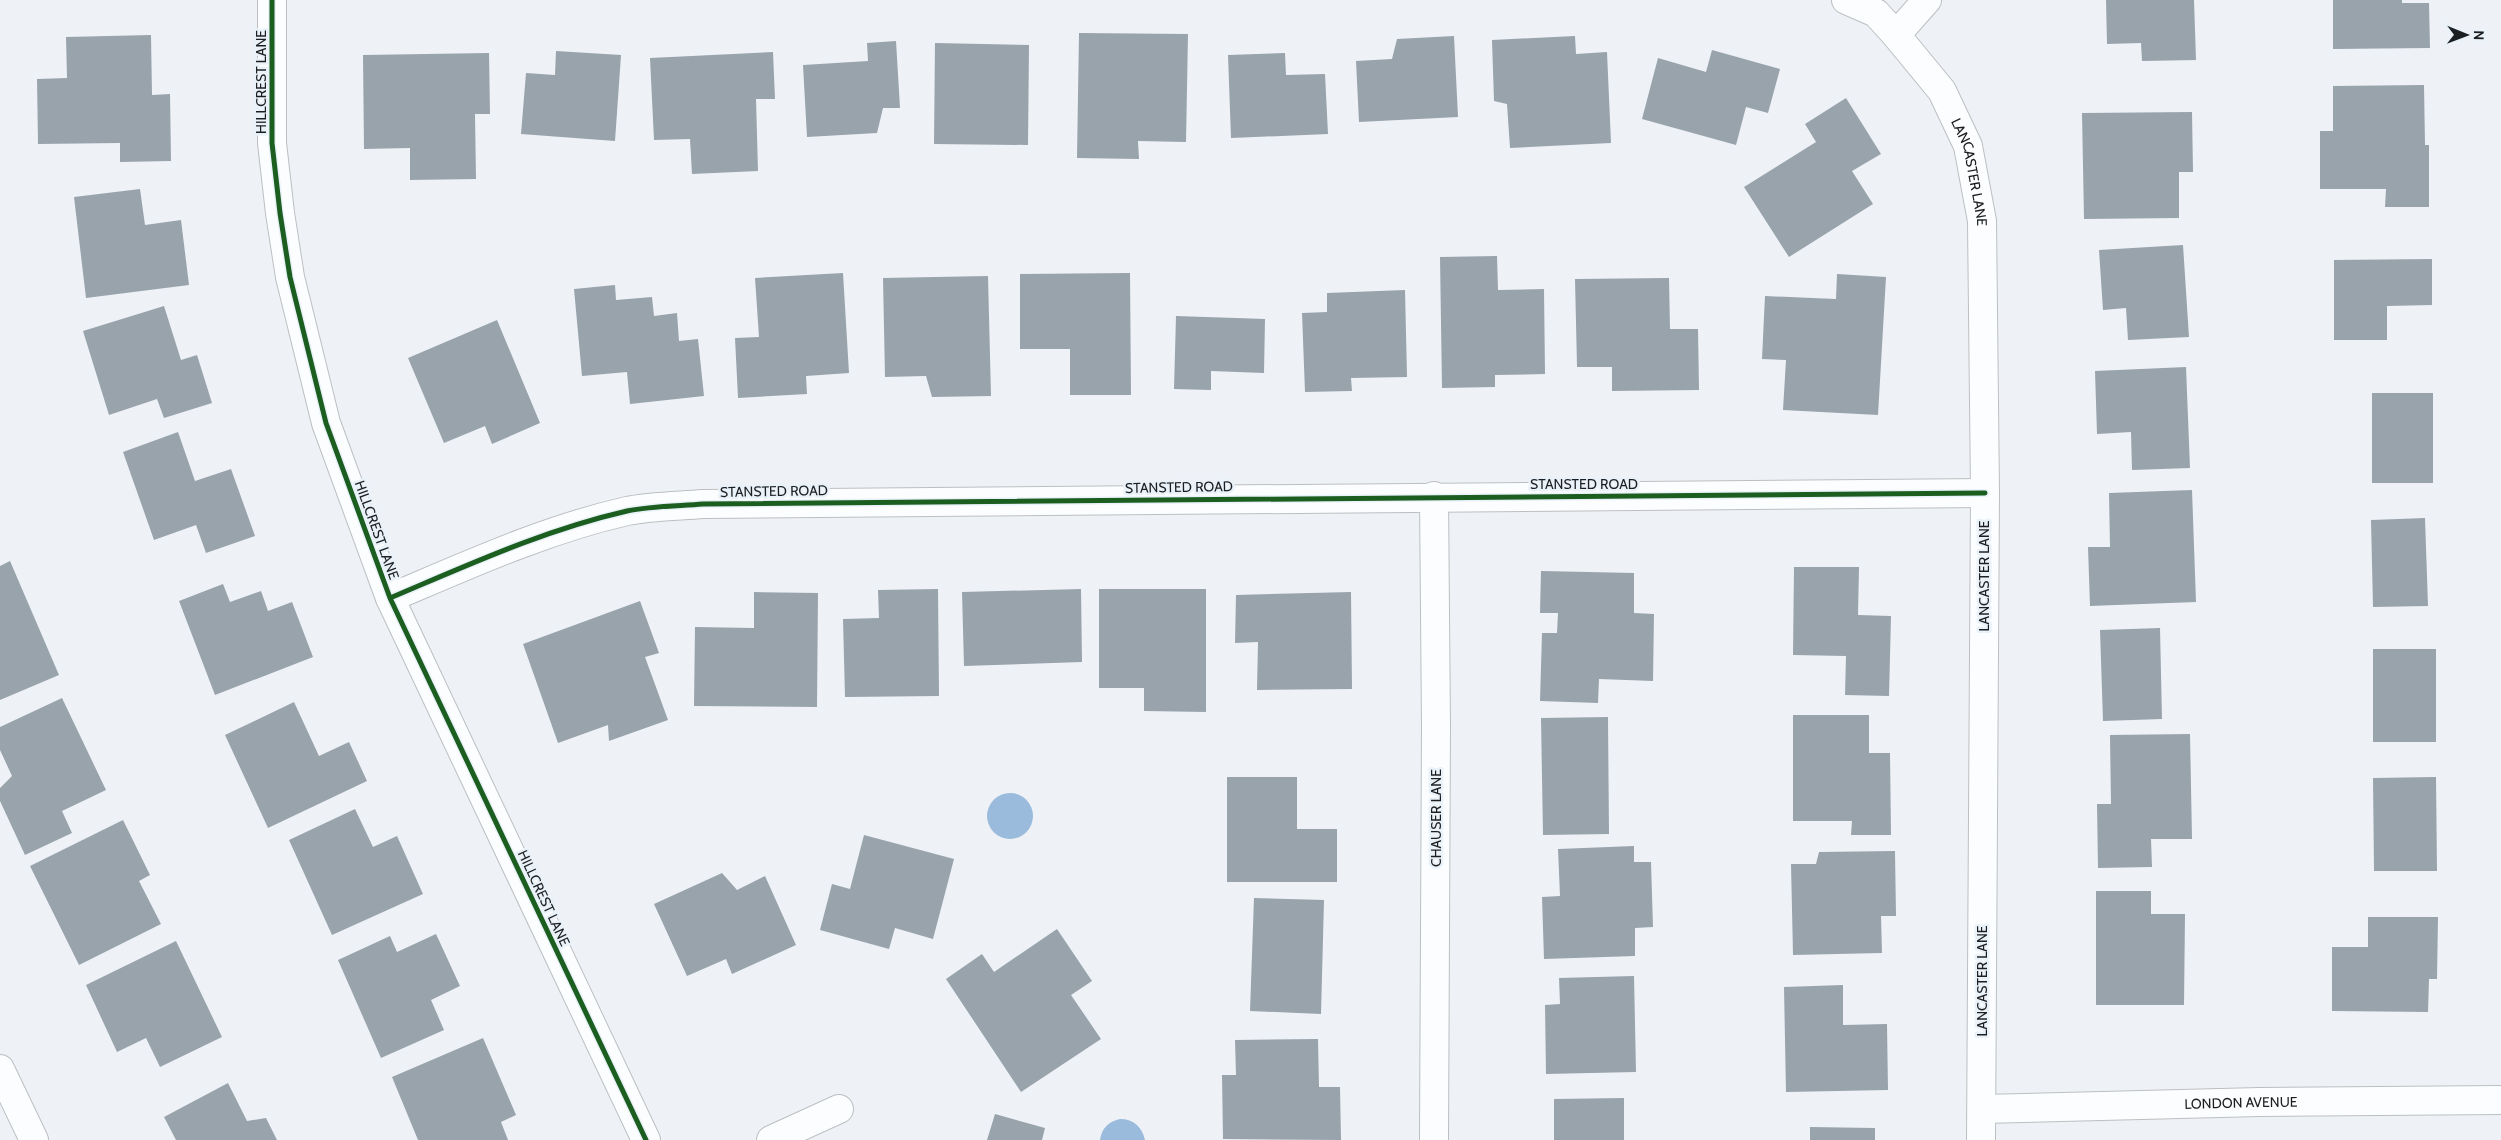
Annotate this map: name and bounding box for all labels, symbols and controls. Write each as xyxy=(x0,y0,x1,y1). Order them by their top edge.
north arrow xyxy=(2441,10,2491,60)
street label: HILLCREST LANE xyxy=(252,30,270,134)
text: N xyxy=(2470,30,2488,40)
street label: LANCASTER LANE xyxy=(1947,115,1991,226)
street label: STANSTED ROAD xyxy=(1530,475,1638,493)
street label: STANSTED ROAD xyxy=(1125,477,1233,497)
street label: HILLCREST LANE xyxy=(351,478,403,582)
street label: STANSTED ROAD xyxy=(720,481,828,501)
street label: LANCASTER LANE xyxy=(1975,520,1993,631)
street label: CHAUSER LANE xyxy=(1427,769,1445,867)
street label: HILLCREST LANE xyxy=(514,847,574,949)
street label: LANCASTER LANE xyxy=(1973,925,1991,1036)
street label: LONDON AVENUE xyxy=(2184,1093,2298,1113)

